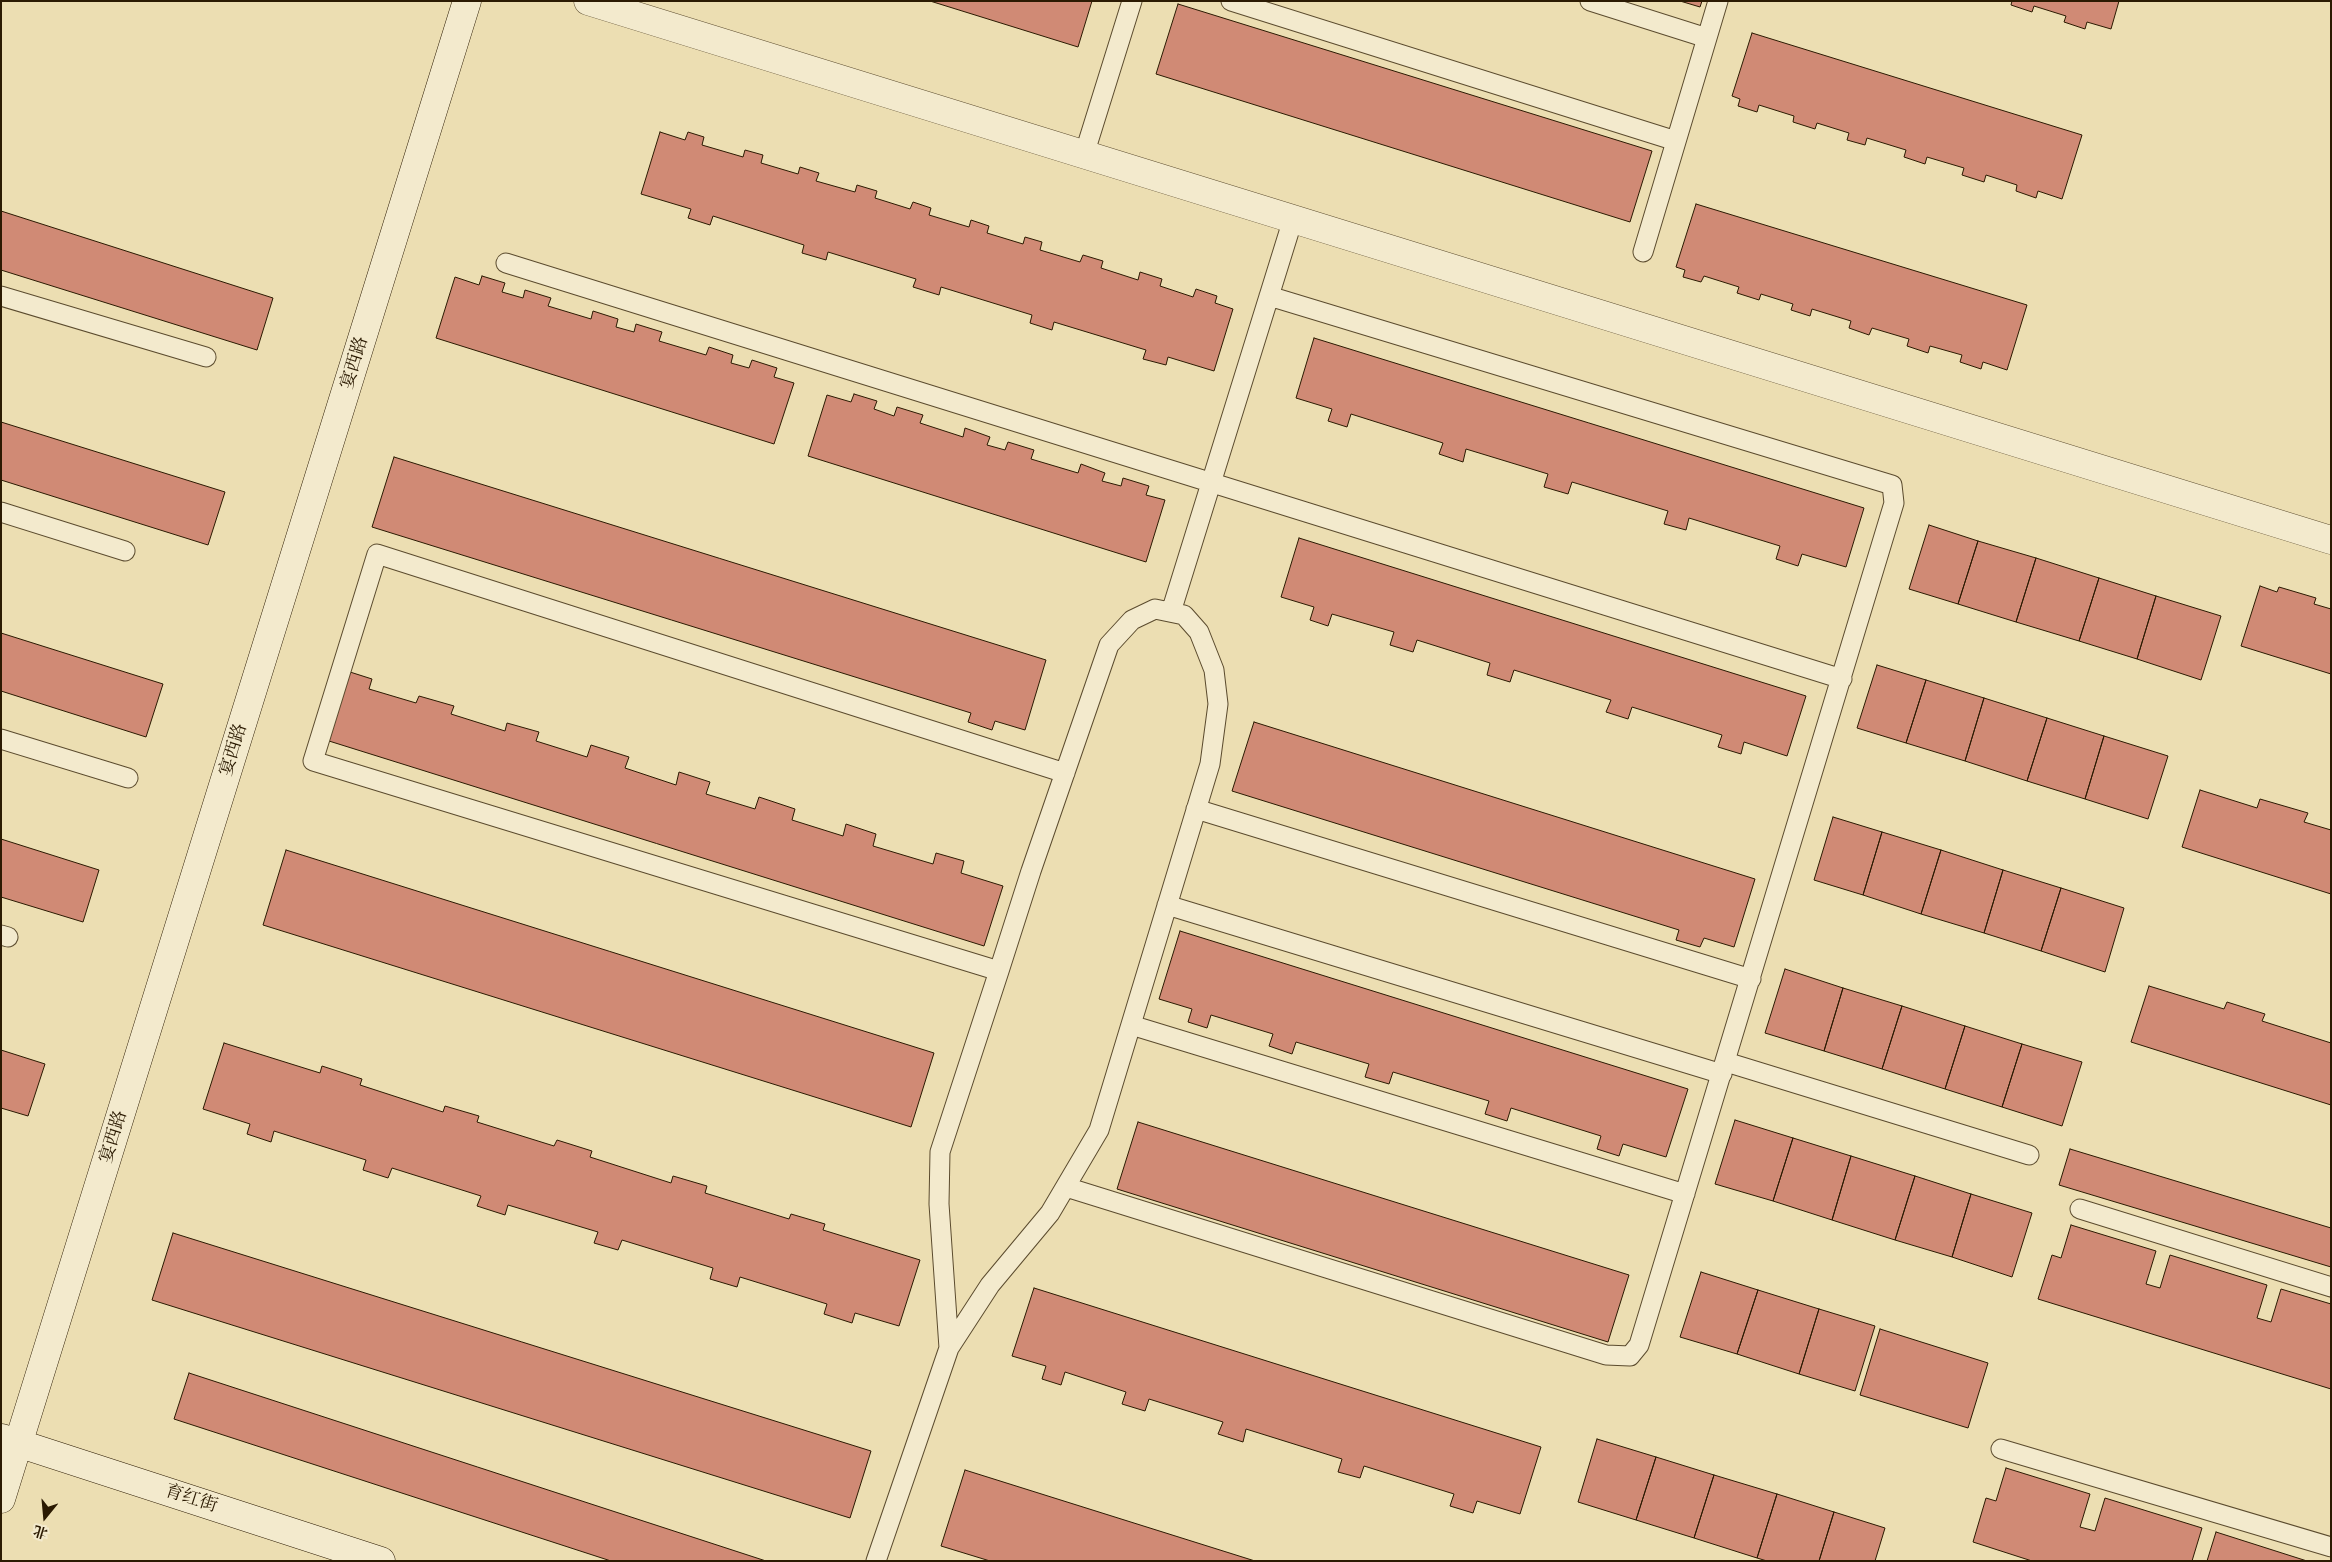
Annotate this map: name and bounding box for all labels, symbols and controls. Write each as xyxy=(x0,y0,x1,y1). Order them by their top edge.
street label: 宴西路 xyxy=(337,334,373,392)
street label: 宴西路 xyxy=(216,721,252,779)
street label: 宴西路 xyxy=(96,1108,132,1166)
street label: 育红街 xyxy=(162,1480,220,1518)
north arrow xyxy=(20,1492,70,1542)
text: 北 xyxy=(31,1521,50,1543)

